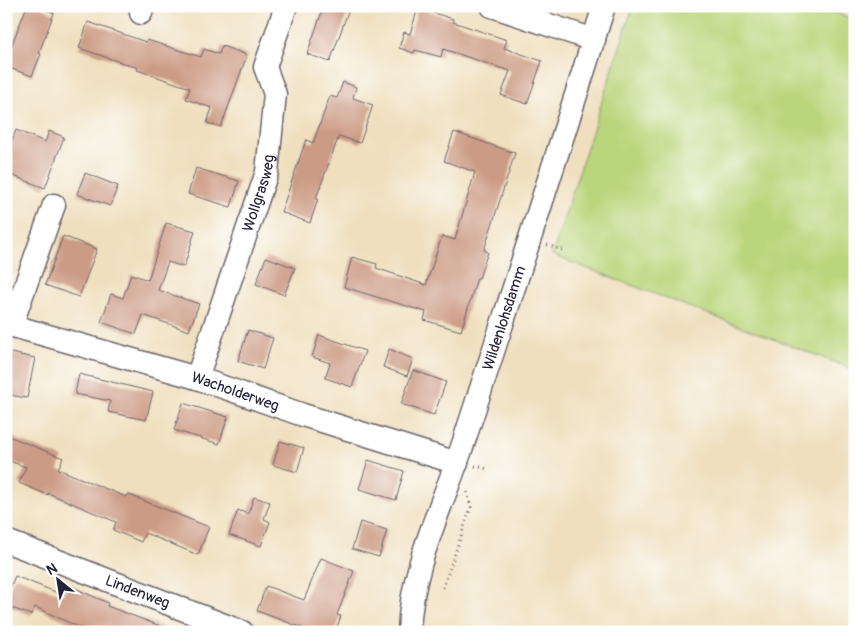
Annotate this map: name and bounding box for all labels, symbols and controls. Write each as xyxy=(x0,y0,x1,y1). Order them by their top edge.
street label: Wollgrasweg xyxy=(238,154,278,234)
street label: Wildenlohsdamm xyxy=(478,263,530,373)
street label: Wacholderweg xyxy=(189,367,282,415)
north arrow xyxy=(32,556,82,606)
text: N xyxy=(43,559,60,579)
street label: Lindenweg xyxy=(103,571,173,613)

